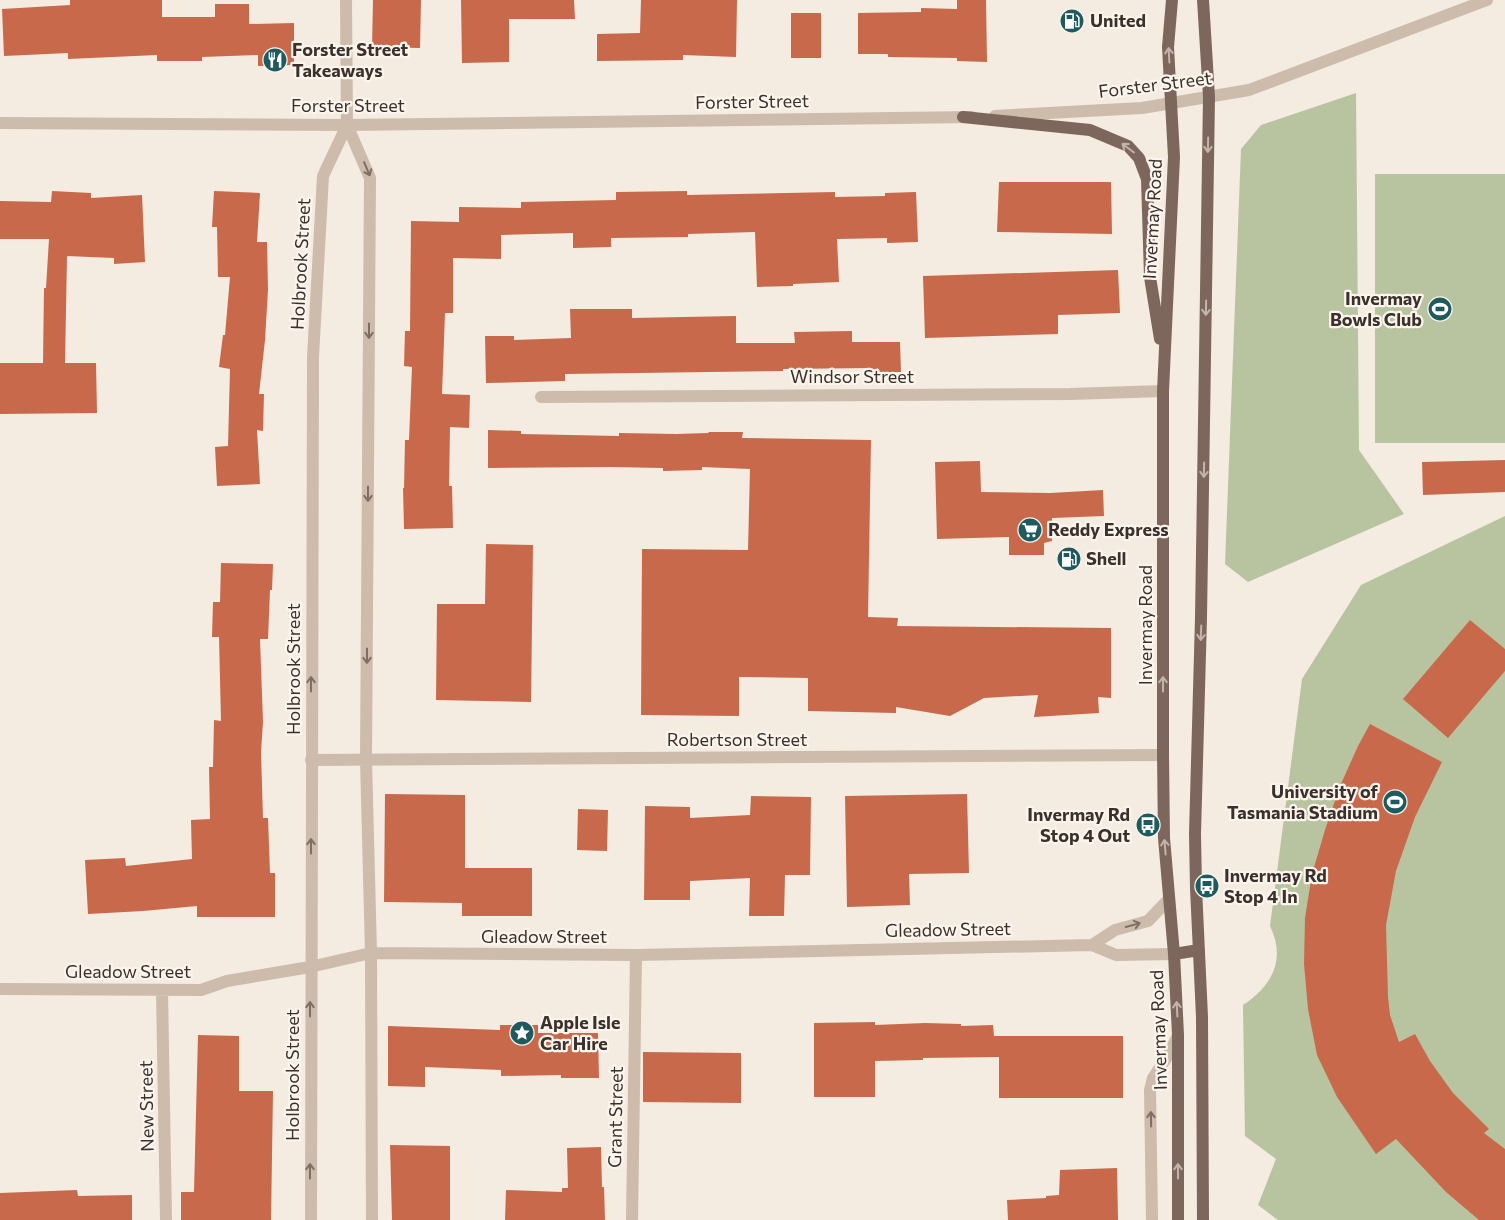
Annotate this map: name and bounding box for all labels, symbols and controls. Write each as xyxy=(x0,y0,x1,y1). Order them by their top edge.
fuel station icon: United xyxy=(1059,8,1085,34)
place label: United xyxy=(1090,9,1146,31)
place label: Forster Street Takeaways xyxy=(292,38,409,81)
restaurant icon: Forster Street Takeaways xyxy=(262,47,288,73)
one-way arrow xyxy=(1164,47,1173,63)
street label: Forster Street xyxy=(1097,66,1213,102)
street label: Forster Street xyxy=(695,89,809,113)
street label: Forster Street xyxy=(291,94,405,116)
one-way arrow xyxy=(1203,137,1213,153)
one-way arrow xyxy=(1122,142,1135,153)
street label: Invermay Road xyxy=(1138,158,1166,280)
one-way arrow xyxy=(362,161,372,176)
street label: Holbrook Street xyxy=(286,197,314,330)
place label: Invermay Bowls Club xyxy=(1330,287,1422,330)
sports icon: Invermay Bowls Club xyxy=(1427,296,1453,322)
one-way arrow xyxy=(1201,300,1211,316)
one-way arrow xyxy=(364,322,374,339)
street label: Windsor Street xyxy=(790,365,914,387)
one-way arrow xyxy=(1199,462,1209,478)
one-way arrow xyxy=(363,485,373,501)
supermarket icon: Reddy Express xyxy=(1017,517,1043,543)
place label: Reddy Express xyxy=(1048,518,1169,540)
fuel station icon: Shell xyxy=(1056,546,1082,572)
place label: Shell xyxy=(1086,547,1127,569)
street label: Invermay Road xyxy=(1134,565,1156,685)
street label: Holbrook Street xyxy=(282,603,304,735)
one-way arrow xyxy=(1196,624,1206,641)
one-way arrow xyxy=(362,648,372,664)
one-way arrow xyxy=(306,676,316,692)
one-way arrow xyxy=(1159,677,1168,693)
street label: Robertson Street xyxy=(667,728,807,750)
place label: University of Tasmania Stadium xyxy=(1227,780,1379,823)
sports icon: University of Tasmania Stadium xyxy=(1382,789,1408,815)
place label: Invermay Rd Stop 4 Out xyxy=(1027,803,1130,846)
bus stop icon: Invermay Rd Stop 4 Out xyxy=(1135,812,1161,838)
one-way arrow xyxy=(306,839,316,855)
one-way arrow xyxy=(1160,839,1169,855)
place label: Invermay Rd Stop 4 In xyxy=(1224,864,1327,907)
bus stop icon: Invermay Rd Stop 4 In xyxy=(1194,873,1220,899)
street label: Gleadow Street xyxy=(885,917,1011,941)
one-way arrow xyxy=(1124,920,1140,929)
street label: Gleadow Street xyxy=(481,925,607,947)
street label: Gleadow Street xyxy=(65,960,191,982)
street label: Invermay Road xyxy=(1145,969,1171,1091)
one-way arrow xyxy=(305,1001,315,1018)
one-way arrow xyxy=(1172,1001,1181,1017)
street label: Holbrook Street xyxy=(281,1009,303,1141)
place label: Apple Isle Car Hire xyxy=(540,1011,621,1054)
place icon: Apple Isle Car Hire xyxy=(509,1020,535,1046)
street label: New Street xyxy=(134,1060,158,1152)
street label: Grant Street xyxy=(603,1066,627,1168)
one-way arrow xyxy=(1146,1111,1155,1127)
one-way arrow xyxy=(305,1164,315,1180)
one-way arrow xyxy=(1173,1164,1183,1180)

